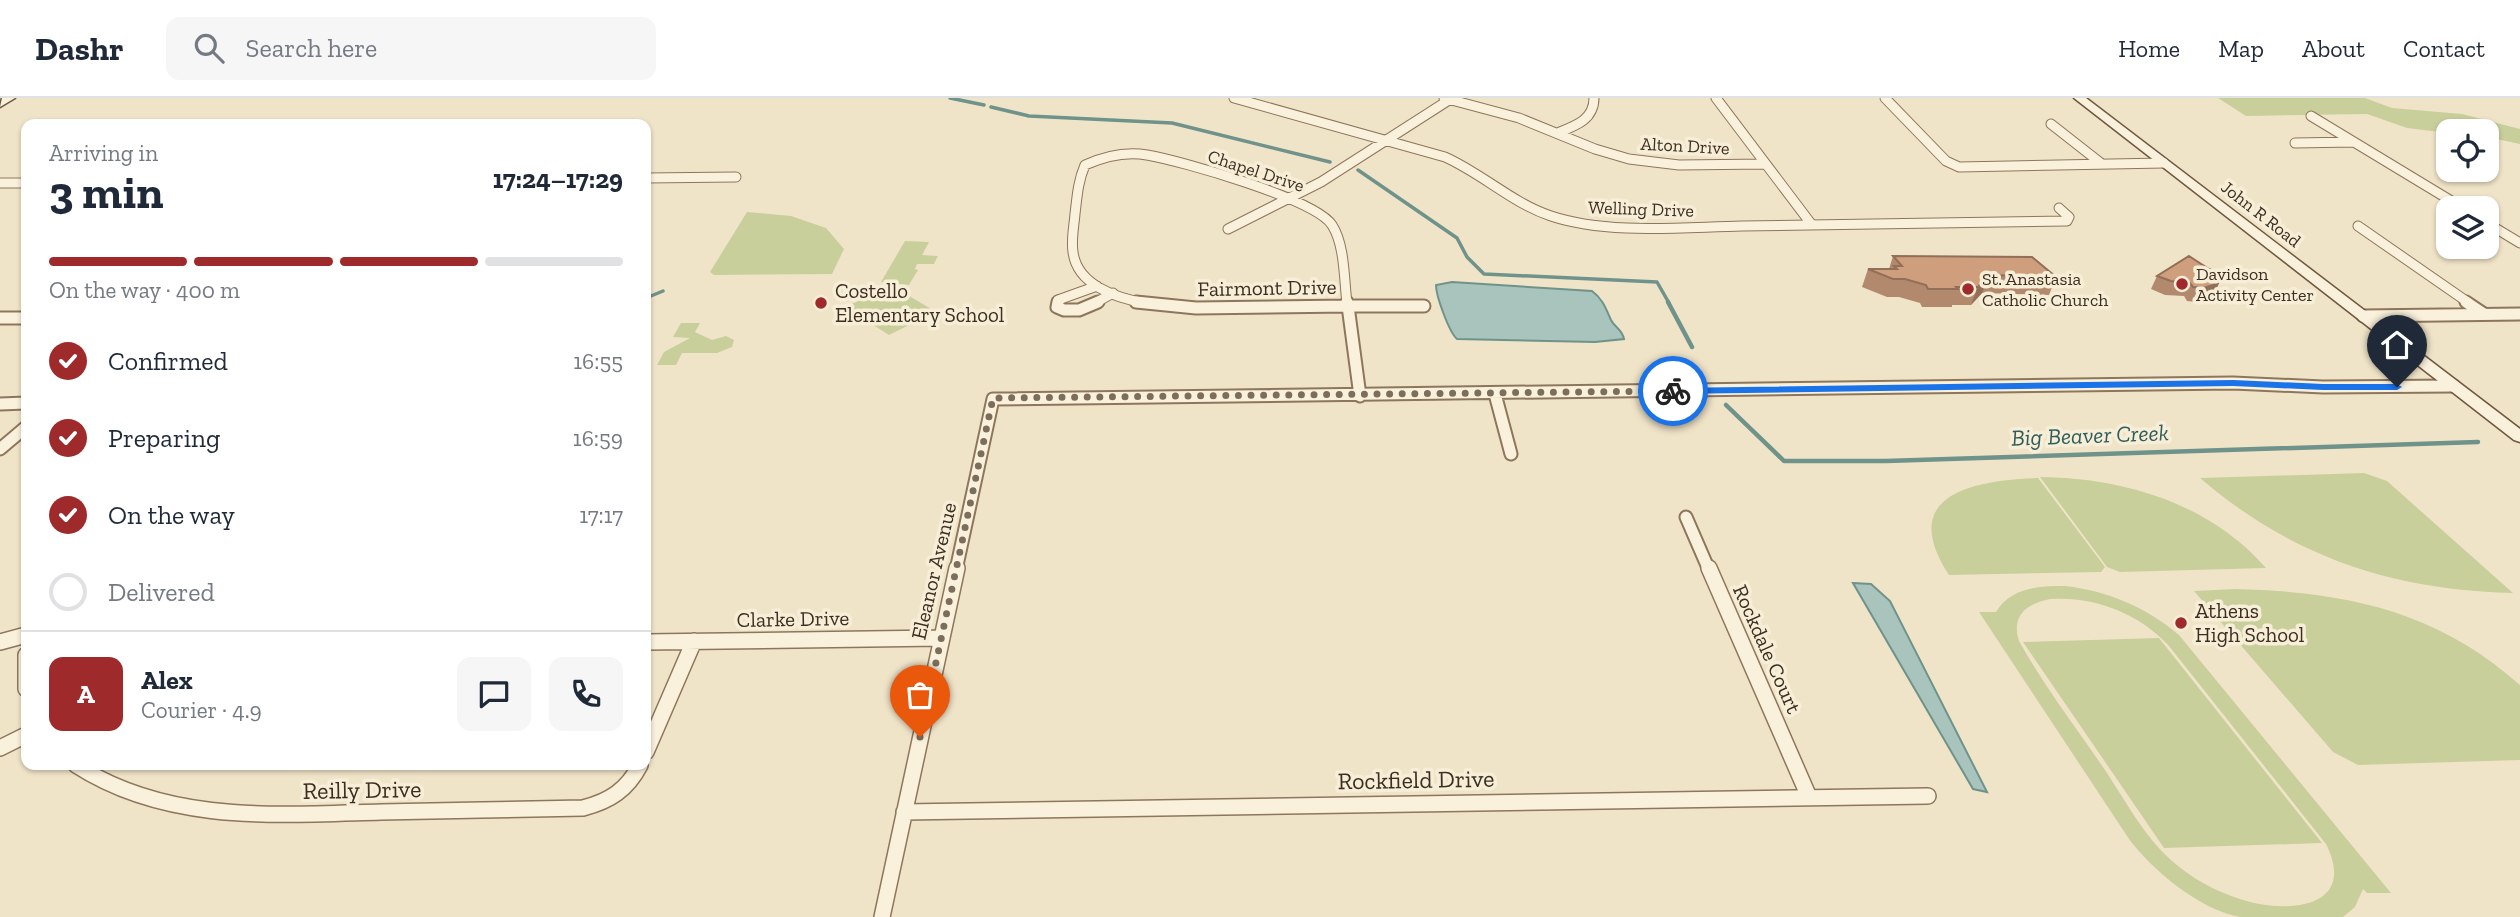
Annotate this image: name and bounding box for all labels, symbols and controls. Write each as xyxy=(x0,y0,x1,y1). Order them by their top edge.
search box xyxy=(166,17,656,80)
text: Dashr xyxy=(35,29,124,68)
icon: search xyxy=(190,29,228,67)
text: Search here xyxy=(246,32,377,64)
text: Home xyxy=(2118,34,2180,63)
text: Map xyxy=(2218,34,2264,63)
text: About xyxy=(2302,34,2365,63)
text: Contact xyxy=(2403,34,2485,63)
map controls xyxy=(2436,119,2499,259)
button: locate xyxy=(2436,119,2499,182)
street label: Alton Drive xyxy=(1640,133,1730,159)
text: Arriving in xyxy=(49,139,158,167)
street label: Chapel Drive xyxy=(1205,145,1307,197)
text: 17:24–17:29 xyxy=(493,163,623,195)
text: 3 min xyxy=(49,165,163,220)
street label: John R Road xyxy=(2217,176,2305,252)
street label: Welling Drive xyxy=(1588,196,1694,222)
button: layers xyxy=(2436,196,2499,259)
place label: Davidson Activity Center xyxy=(2196,263,2314,306)
place label: St. Anastasia Catholic Church xyxy=(1982,268,2108,311)
street label: Fairmont Drive xyxy=(1197,274,1337,301)
text: On the way · 400 m xyxy=(49,276,240,304)
marker: Davidson Activity Center xyxy=(2174,276,2190,292)
place label: Costello Elementary School xyxy=(835,278,1005,327)
marker: St. Anastasia Catholic Church xyxy=(1960,281,1976,297)
marker: Costello Elementary School xyxy=(813,295,829,311)
pin xyxy=(2367,315,2427,387)
icon: home xyxy=(2378,326,2416,364)
icon: check xyxy=(49,342,87,380)
text: Confirmed xyxy=(108,345,228,377)
text: 16:55 xyxy=(573,347,623,375)
courier xyxy=(1638,356,1708,426)
icon: bike xyxy=(1654,372,1692,410)
water label: Big Beaver Creek xyxy=(2011,418,2169,452)
icon: check xyxy=(49,419,87,457)
text: Preparing xyxy=(108,422,220,454)
text: 16:59 xyxy=(573,424,623,452)
icon: check xyxy=(49,496,87,534)
text: On the way xyxy=(108,499,235,531)
street label: Eleanor Avenue xyxy=(906,500,961,642)
text: 17:17 xyxy=(579,501,623,529)
text: Delivered xyxy=(108,576,215,608)
street label: Rockdale Court xyxy=(1728,580,1807,717)
place label: Athens High School xyxy=(2195,598,2305,647)
street label: Clarke Drive xyxy=(736,605,850,632)
marker: Athens High School xyxy=(2173,615,2189,631)
button: chat xyxy=(457,657,531,731)
button: phone xyxy=(549,657,623,731)
text: Alex xyxy=(141,664,193,696)
pin xyxy=(890,665,950,737)
icon: bag xyxy=(901,676,939,714)
text: A xyxy=(77,678,95,710)
text: Courier · 4.9 xyxy=(141,696,262,724)
street label: Rockfield Drive xyxy=(1337,764,1495,795)
street label: Reilly Drive xyxy=(302,774,422,805)

